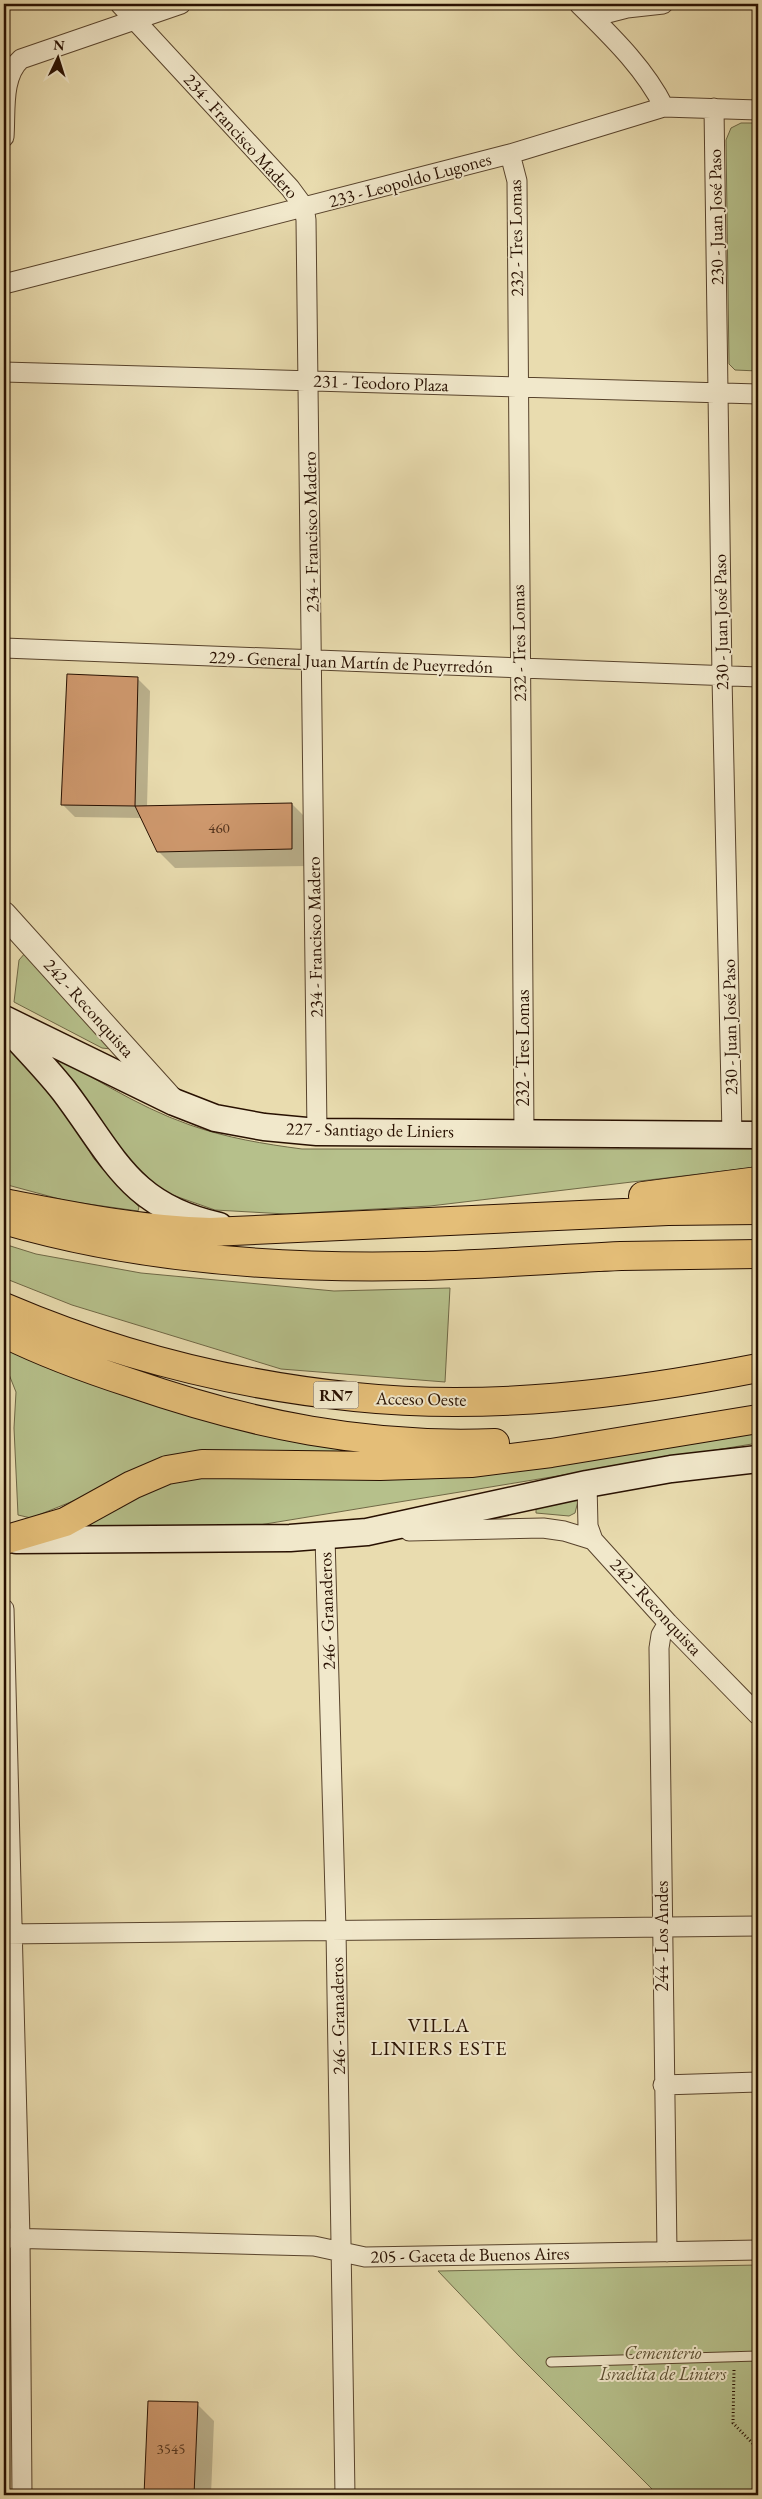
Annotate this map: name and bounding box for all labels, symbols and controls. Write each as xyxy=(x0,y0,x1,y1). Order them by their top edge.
north arrow xyxy=(32,32,82,82)
text: N xyxy=(53,36,66,54)
street label: 234 - Francisco Madero xyxy=(179,68,304,203)
street label: 233 - Leopoldo Lugones xyxy=(326,147,494,212)
street label: 230 - Juan José Paso xyxy=(703,149,728,285)
street label: 232 - Tres Lomas xyxy=(503,179,528,297)
street label: 231 - Teodoro Plaza xyxy=(313,369,450,396)
street label: 234 - Francisco Madero xyxy=(298,451,323,613)
street label: 230 - Juan José Paso xyxy=(708,554,733,690)
street label: 232 - Tres Lomas xyxy=(506,584,531,702)
street label: 229 - General Juan Martín de Pueyrredón xyxy=(209,645,494,678)
house number: 460 xyxy=(208,818,230,837)
street label: 234 - Francisco Madero xyxy=(302,856,327,1018)
street label: 242 - Reconquista xyxy=(39,954,140,1062)
street label: 230 - Juan José Paso xyxy=(717,959,742,1095)
street label: 232 - Tres Lomas xyxy=(511,989,534,1107)
street label: 227 - Santiago de Liniers xyxy=(286,1117,454,1142)
road number: RN7 xyxy=(314,1382,358,1408)
street label: Acceso Oeste xyxy=(374,1386,467,1411)
street label: 246 - Granaderos xyxy=(313,1552,340,1670)
street label: 242 - Reconquista xyxy=(605,1553,708,1661)
street label: 244 - Los Andes xyxy=(650,1880,673,1991)
street label: 246 - Granaderos xyxy=(325,1957,350,2075)
district label: VILLA LINIERS ESTE xyxy=(370,2012,508,2061)
street label: 205 - Gaceta de Buenos Aires xyxy=(370,2241,570,2268)
park label: Cementerio Israelita de Liniers xyxy=(598,2341,728,2385)
house number: 3545 xyxy=(157,2439,185,2458)

